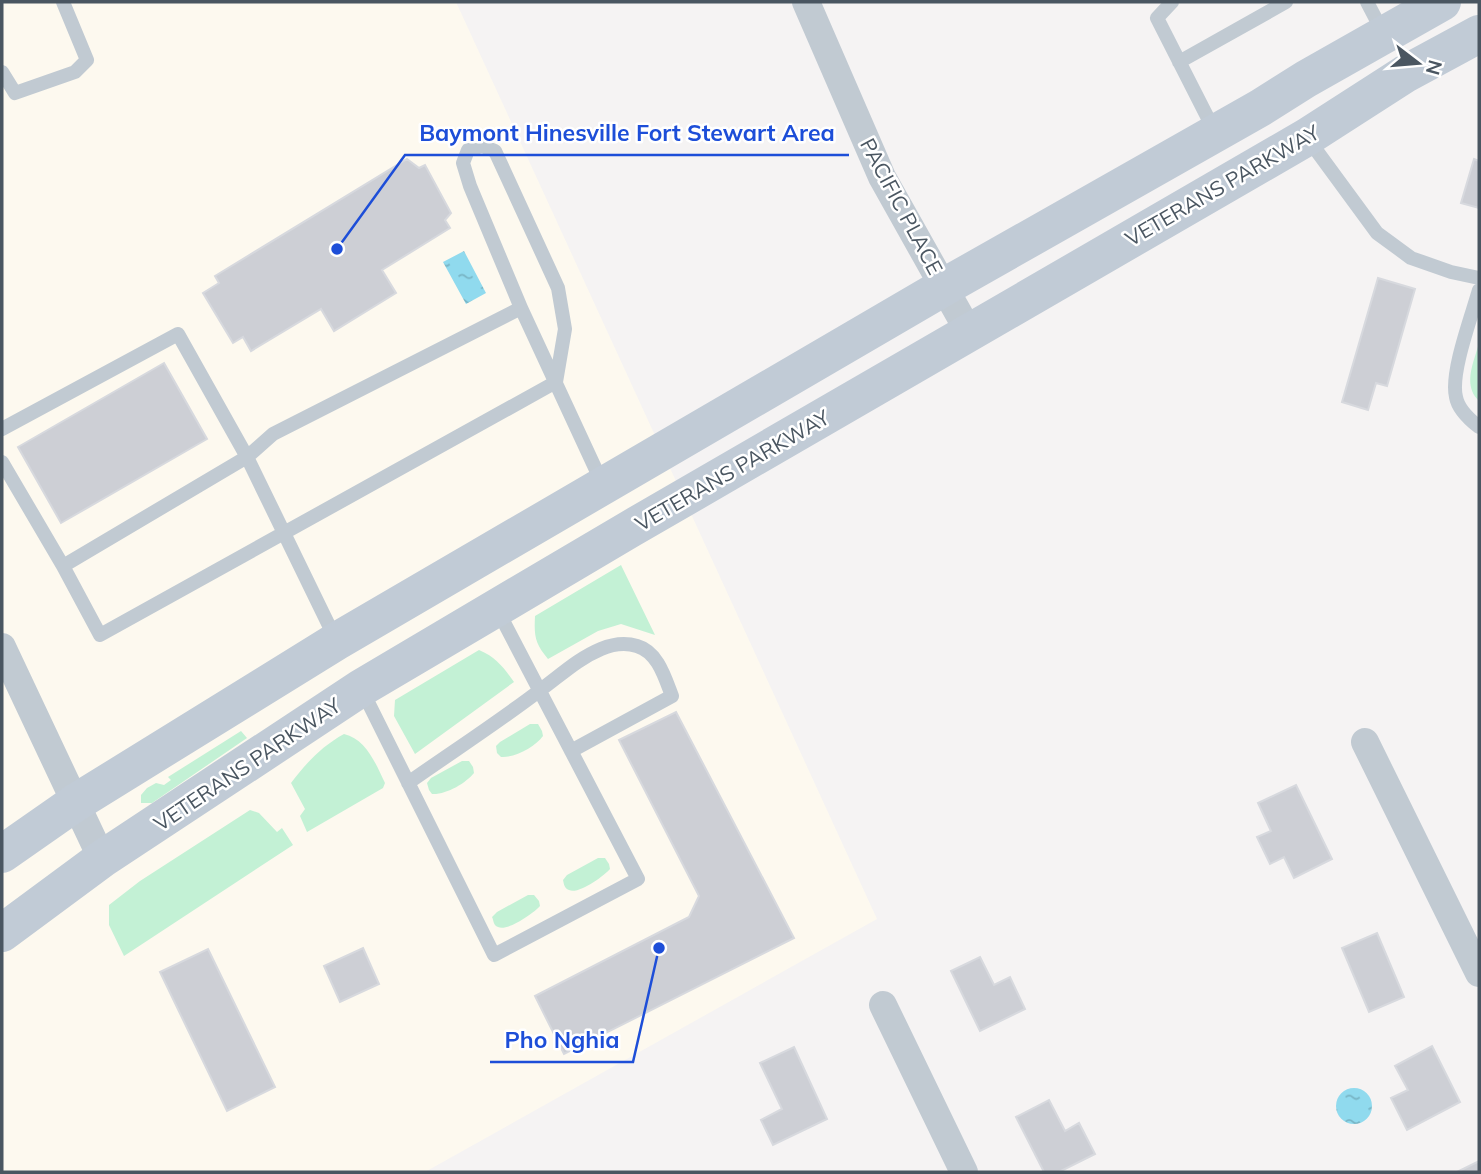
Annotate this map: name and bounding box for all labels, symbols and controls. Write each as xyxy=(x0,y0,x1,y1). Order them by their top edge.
north arrow xyxy=(1383,28,1453,98)
text: N xyxy=(1421,57,1448,78)
callout: Baymont Hinesville Fort Stewart Area xyxy=(405,111,849,155)
text: Baymont Hinesville Fort Stewart Area xyxy=(419,118,835,147)
street label: VETERANS PARKWAY xyxy=(1120,119,1324,251)
street label: PACIFIC PLACE xyxy=(855,133,949,279)
street label: VETERANS PARKWAY xyxy=(630,404,834,536)
street label: VETERANS PARKWAY xyxy=(149,692,346,836)
callout: Pho Nghia xyxy=(490,1018,633,1062)
text: Pho Nghia xyxy=(505,1025,619,1054)

